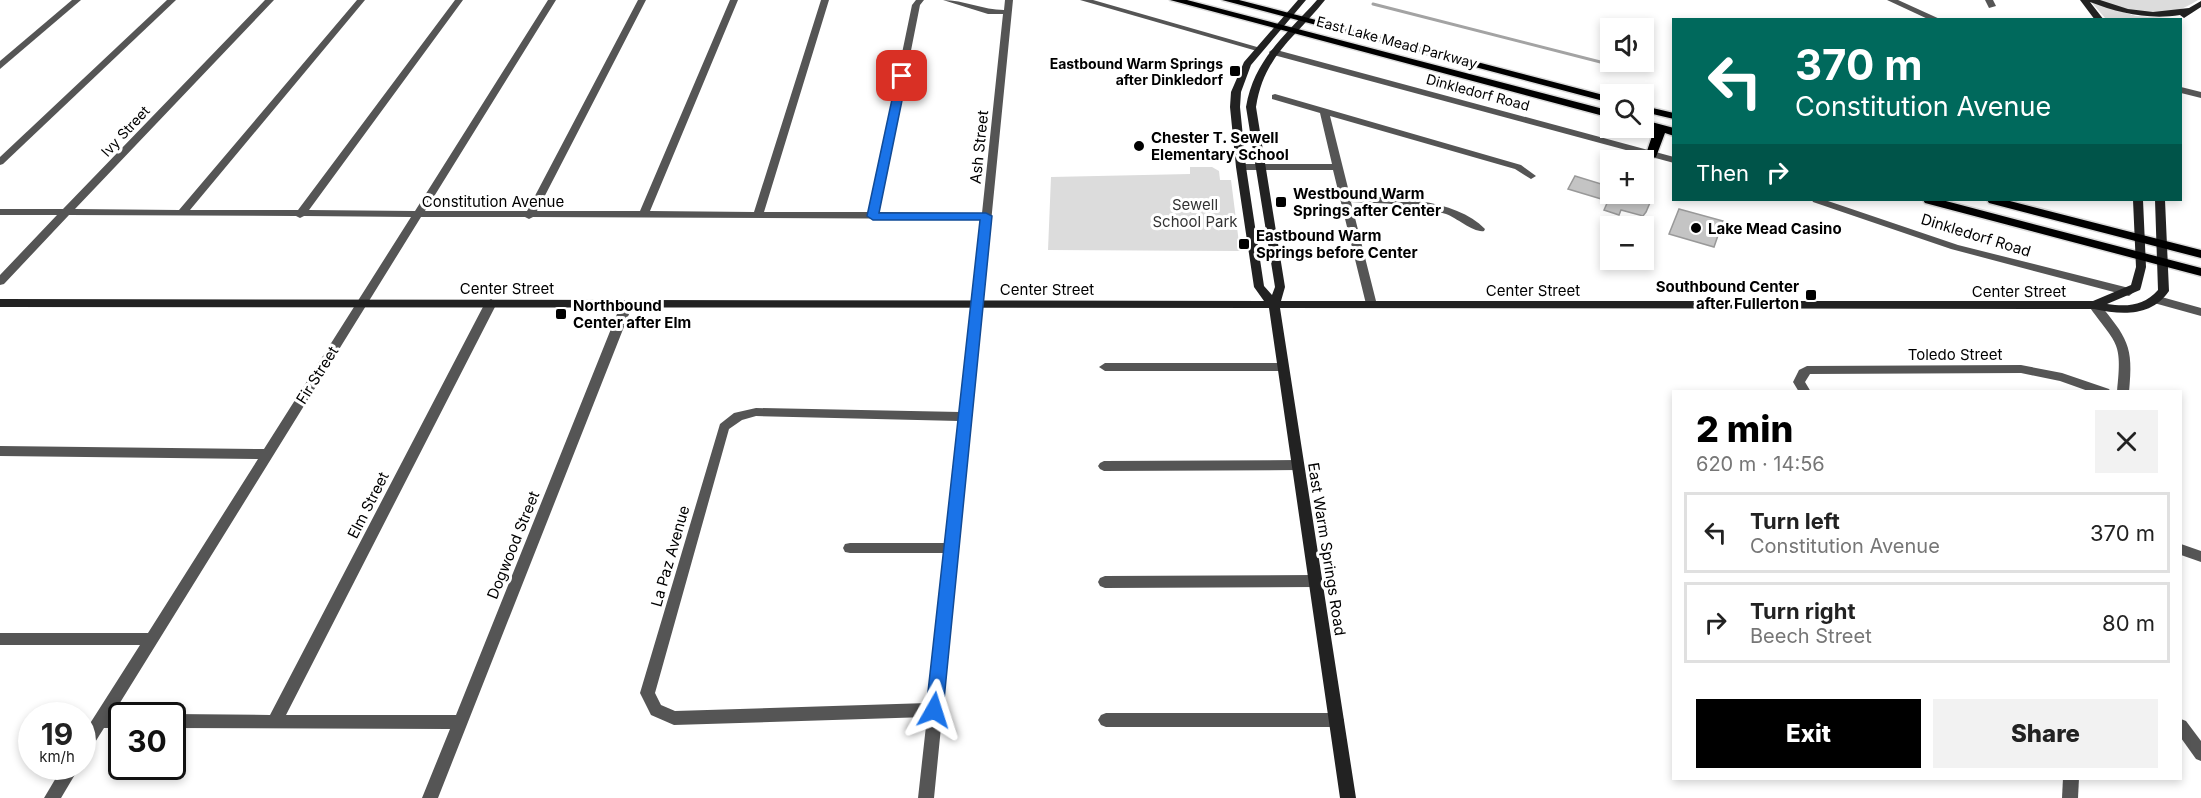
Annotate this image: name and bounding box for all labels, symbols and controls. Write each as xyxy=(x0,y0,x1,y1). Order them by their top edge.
street label: East Lake Mead Parkway xyxy=(1315,12,1479,72)
map controls xyxy=(1600,18,1654,270)
button: sound xyxy=(1600,18,1654,72)
text: 370 m xyxy=(1795,39,1922,90)
icon: left xyxy=(1696,42,1774,120)
pin xyxy=(876,50,927,101)
place label: Eastbound Warm Springs after Dinkledorf xyxy=(1050,55,1223,88)
icon: arrive xyxy=(885,59,918,92)
marker: Eastbound Warm Springs after Dinkledorf xyxy=(1228,64,1242,78)
street label: Dinkledorf Road xyxy=(1424,70,1532,114)
button: search xyxy=(1600,84,1654,138)
text: Constitution Avenue xyxy=(1795,90,2051,123)
street label: Ivy Street xyxy=(97,102,153,160)
street label: Ash Street xyxy=(966,109,992,185)
place label: Chester T. Sewell Elementary School xyxy=(1151,128,1289,164)
marker: Chester T. Sewell Elementary School xyxy=(1132,139,1146,153)
button: + xyxy=(1600,150,1654,204)
icon: right xyxy=(1761,156,1794,189)
text: Then xyxy=(1696,160,1749,186)
place label: Westbound Warm Springs after Center xyxy=(1293,184,1441,220)
street label: Constitution Avenue xyxy=(422,192,564,211)
park label: Sewell School Park xyxy=(1152,195,1238,231)
marker: Westbound Warm Springs after Center xyxy=(1274,195,1288,209)
street label: Dinkledorf Road xyxy=(1919,209,2033,261)
button: − xyxy=(1600,216,1654,270)
place label: Lake Mead Casino xyxy=(1708,219,1842,238)
marker: Lake Mead Casino xyxy=(1689,221,1703,235)
place label: Eastbound Warm Springs before Center xyxy=(1256,226,1418,262)
marker: Eastbound Warm Springs before Center xyxy=(1237,237,1251,251)
place label: Southbound Center after Fullerton xyxy=(1656,277,1799,313)
street label: Center Street xyxy=(460,279,554,298)
street label: Center Street xyxy=(1000,280,1094,299)
street label: Center Street xyxy=(1486,281,1580,300)
street label: Center Street xyxy=(1972,282,2066,301)
marker: Southbound Center after Fullerton xyxy=(1804,288,1818,302)
place label: Northbound Center after Elm xyxy=(573,296,691,332)
marker: Northbound Center after Elm xyxy=(554,307,568,321)
street label: Fir Street xyxy=(292,342,342,407)
street label: Toledo Street xyxy=(1908,345,2002,364)
text: 2 min xyxy=(1696,407,1793,451)
button: close xyxy=(2095,410,2158,473)
text: 620 m · 14:56 xyxy=(1696,452,1825,476)
street label: East Warm Springs Road xyxy=(1304,461,1350,637)
street label: Elm Street xyxy=(343,468,393,542)
street label: Dogwood Street xyxy=(483,488,543,602)
street label: La Paz Avenue xyxy=(646,503,694,609)
text: Turn left xyxy=(1750,508,1840,534)
icon: left xyxy=(1699,516,1732,549)
text: 370 m xyxy=(2090,520,2155,546)
text: Constitution Avenue xyxy=(1750,534,1940,558)
text: Turn right xyxy=(1750,598,1856,624)
icon: right xyxy=(1699,606,1732,639)
text: 80 m xyxy=(2102,610,2155,636)
text: Beech Street xyxy=(1750,624,1872,648)
position arrow xyxy=(902,678,966,742)
button: Exit xyxy=(1696,699,1921,768)
button: Share xyxy=(1933,699,2158,768)
speed limit sign: 30 xyxy=(108,702,186,780)
text: 19 xyxy=(41,716,73,752)
text: km/h xyxy=(39,747,75,766)

